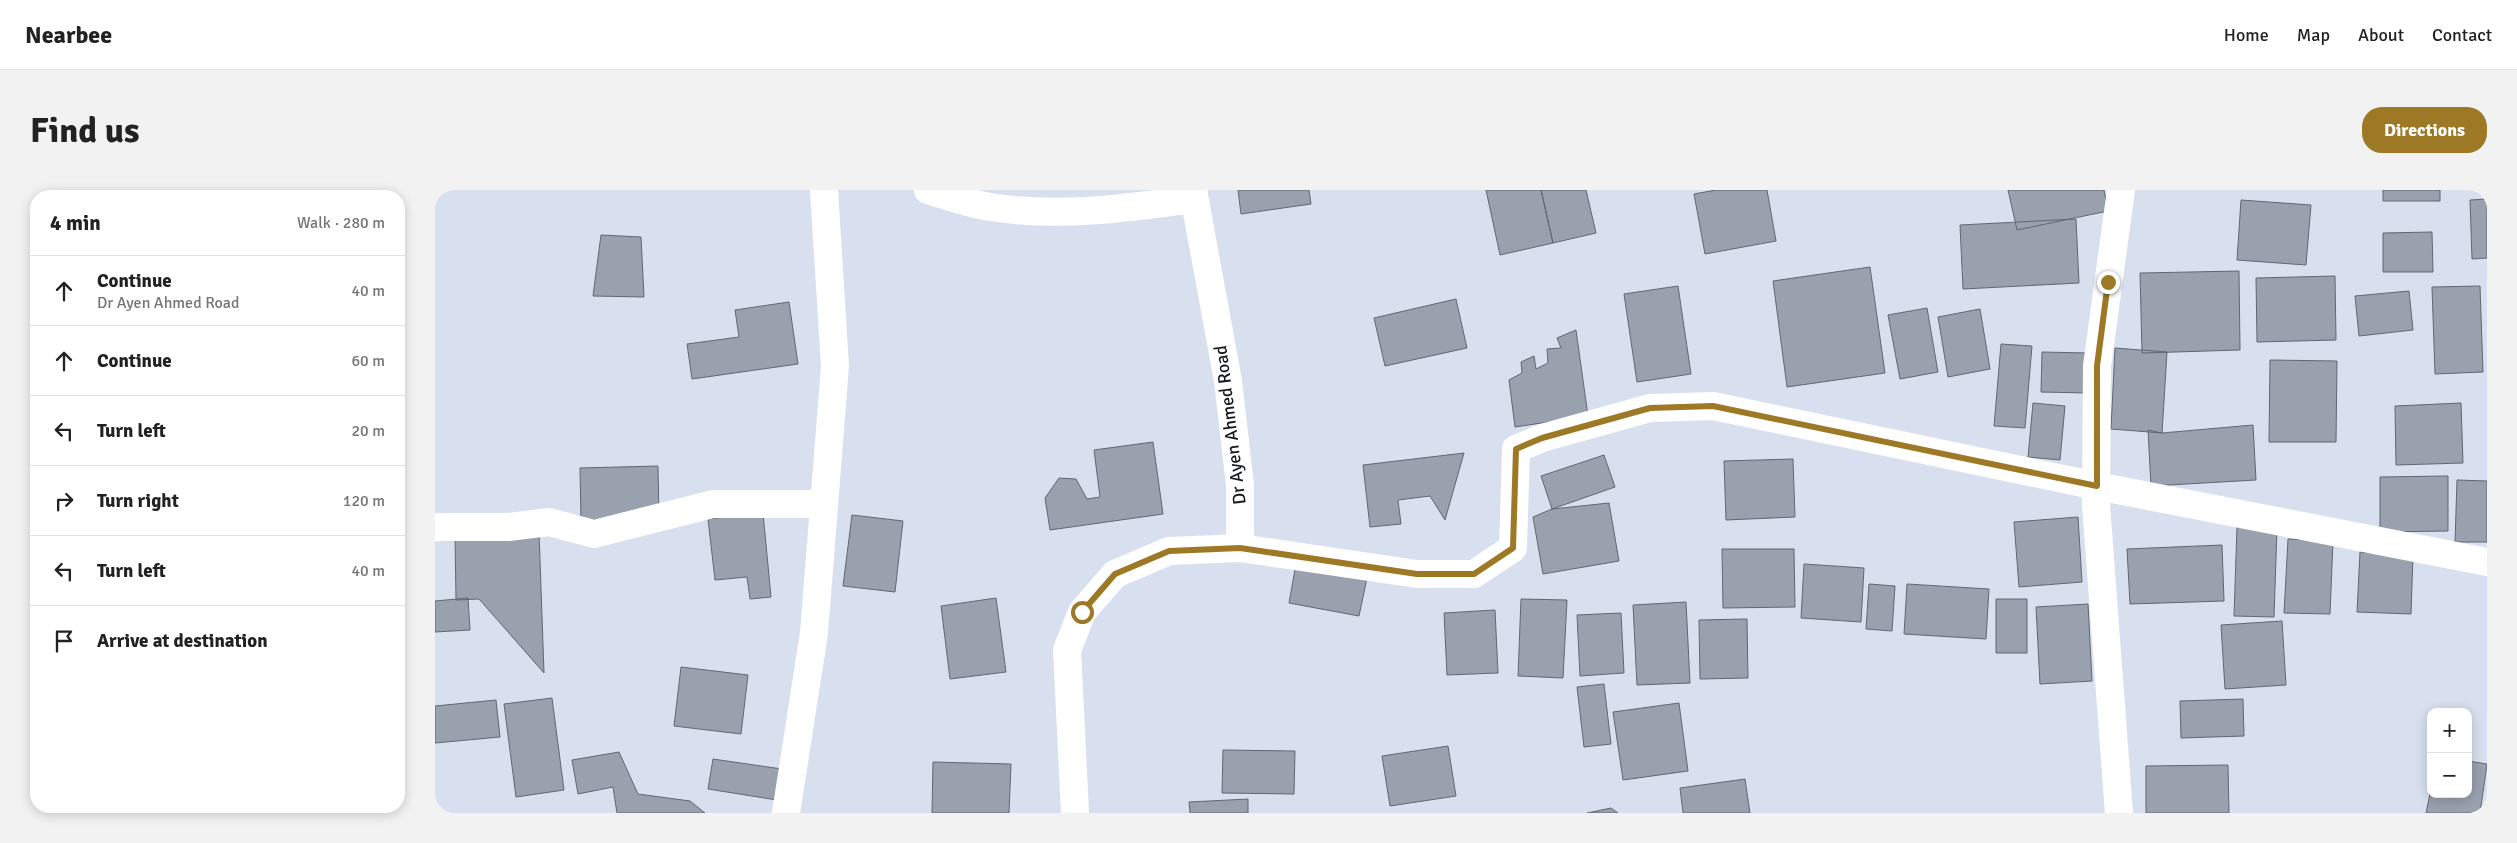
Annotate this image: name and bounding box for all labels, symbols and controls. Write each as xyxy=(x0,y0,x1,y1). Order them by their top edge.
text: Nearbee xyxy=(25,20,112,50)
text: Home xyxy=(2224,24,2269,46)
text: Map xyxy=(2297,24,2330,46)
text: About xyxy=(2358,24,2404,46)
text: Contact xyxy=(2432,24,2492,46)
button: Directions xyxy=(2362,107,2487,153)
text: Find us xyxy=(30,109,140,152)
text: 4 min xyxy=(50,210,101,236)
text: Walk · 280 m xyxy=(297,213,385,233)
text: Continue xyxy=(97,269,172,293)
route end xyxy=(2097,271,2120,294)
icon: ahead xyxy=(50,277,78,305)
text: 40 m xyxy=(351,281,385,301)
text: Dr Ayen Ahmed Road xyxy=(97,293,239,313)
street label: Dr Ayen Ahmed Road xyxy=(1209,344,1251,506)
icon: ahead xyxy=(50,347,78,375)
text: Continue xyxy=(97,349,172,373)
text: 60 m xyxy=(351,351,385,371)
icon: left xyxy=(50,417,78,445)
text: Turn left xyxy=(97,419,166,443)
text: 20 m xyxy=(351,421,385,441)
icon: right xyxy=(50,487,78,515)
text: Turn right xyxy=(97,489,179,513)
text: 120 m xyxy=(343,491,385,511)
icon: left xyxy=(50,557,78,585)
text: Turn left xyxy=(97,559,166,583)
text: 40 m xyxy=(351,561,385,581)
route start xyxy=(1071,601,1094,624)
icon: arrive xyxy=(50,627,78,655)
text: Arrive at destination xyxy=(97,629,268,653)
map controls xyxy=(2427,708,2472,798)
button: + xyxy=(2427,708,2472,753)
button: − xyxy=(2427,753,2472,798)

